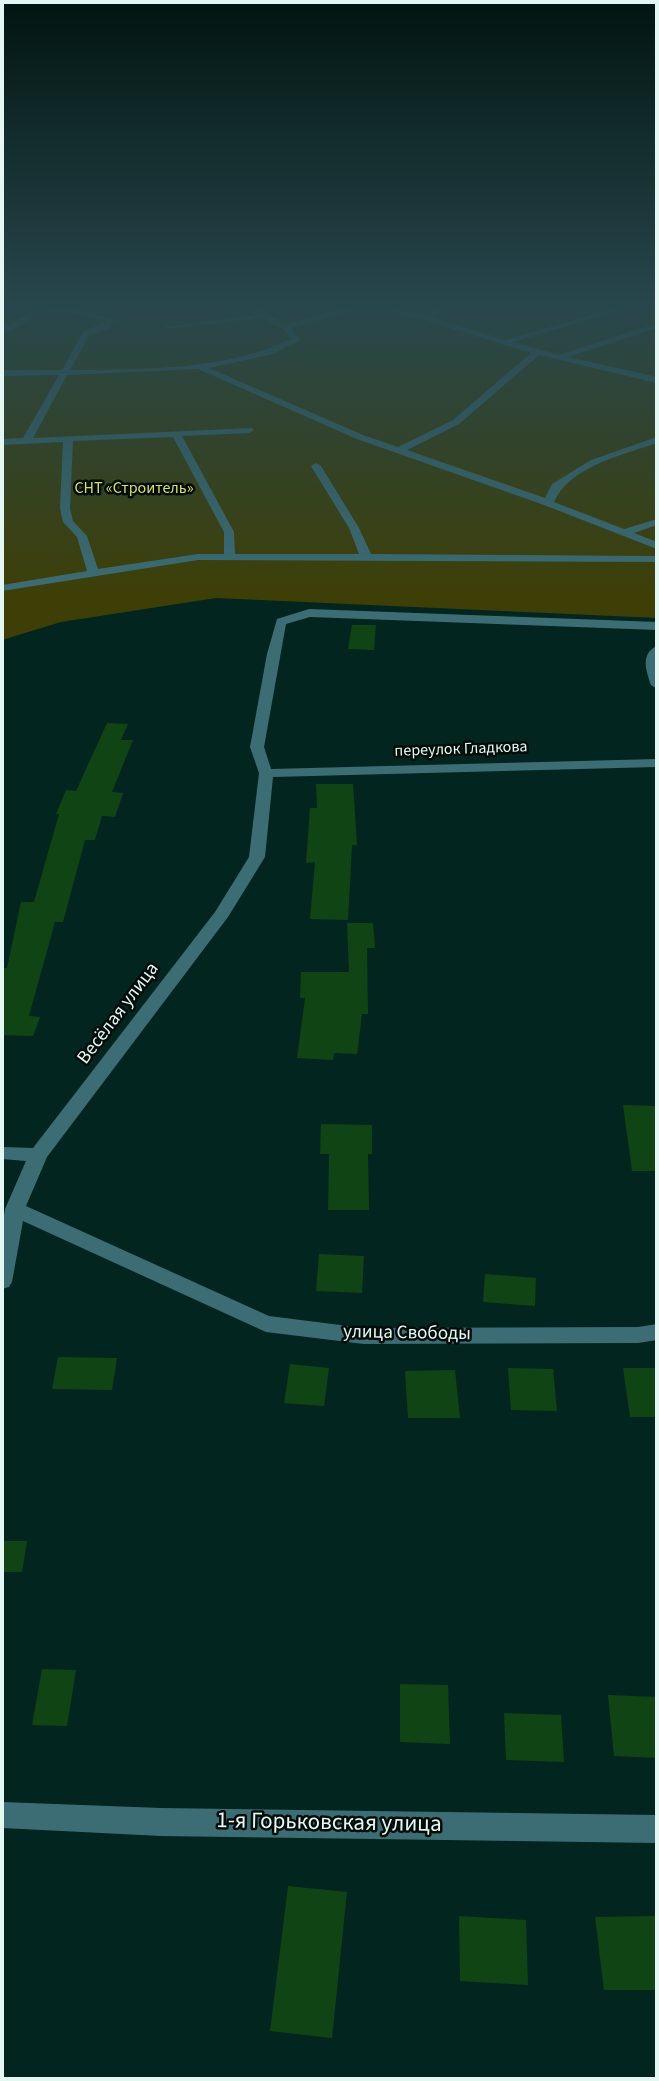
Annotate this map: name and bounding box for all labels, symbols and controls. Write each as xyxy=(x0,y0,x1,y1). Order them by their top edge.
park label: СНТ «Строитель» xyxy=(74,479,194,499)
street label: переулок Гладкова xyxy=(394,738,528,762)
street label: Весёлая улица xyxy=(73,959,165,1069)
street label: улица Свободы xyxy=(343,1321,471,1347)
street label: 1-я Горьковская улица xyxy=(216,1808,442,1840)

